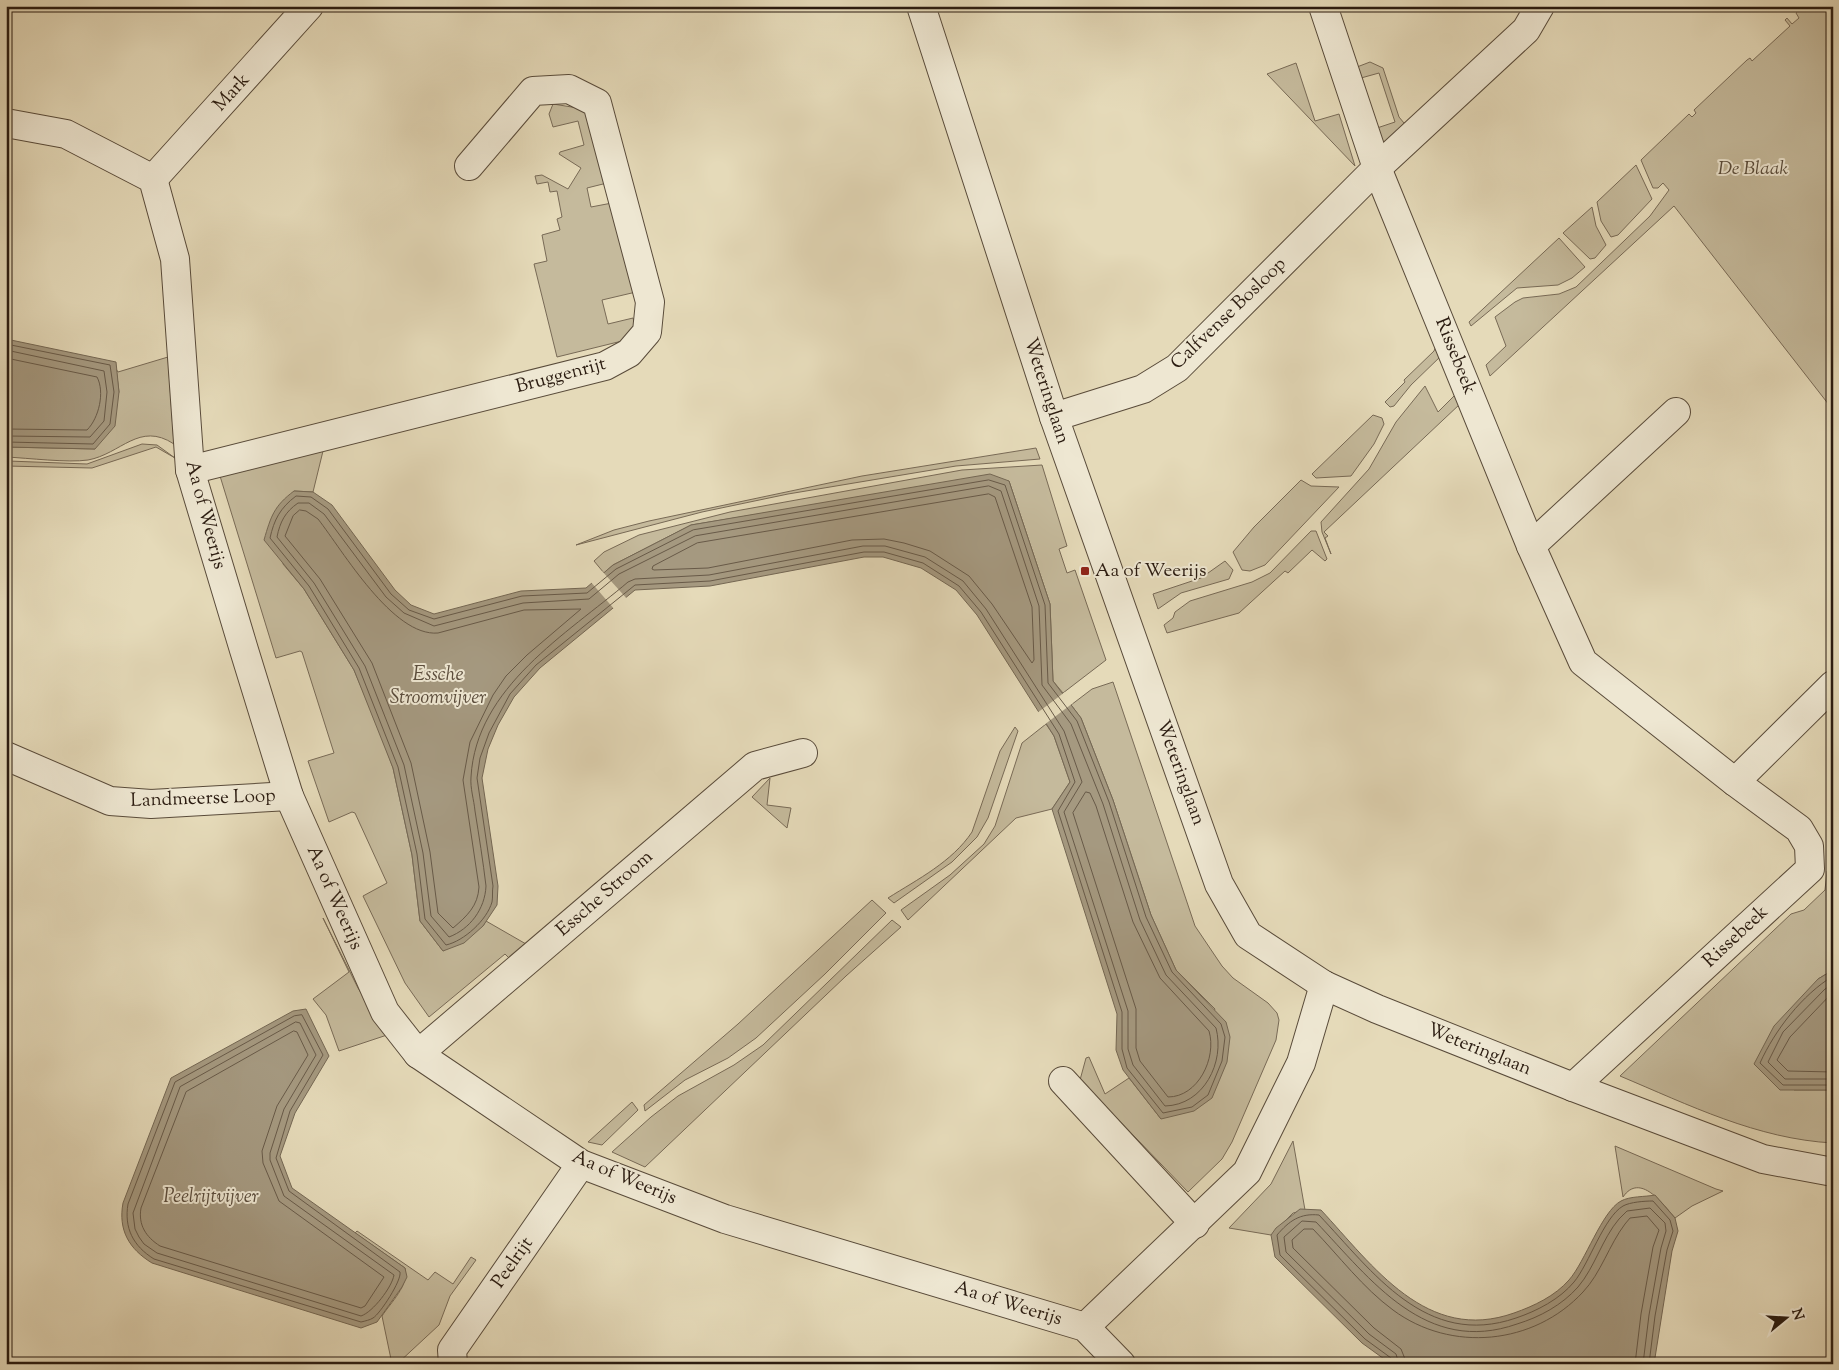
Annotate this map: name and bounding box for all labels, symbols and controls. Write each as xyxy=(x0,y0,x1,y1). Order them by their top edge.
street label: Mark xyxy=(207,67,257,118)
park label: De Blaak xyxy=(1718,156,1789,183)
street label: Calfvense Bosloop xyxy=(1165,252,1293,376)
street label: Rissebeek xyxy=(1427,313,1483,399)
street label: Weteringlaan xyxy=(1016,334,1076,448)
street label: Bruggenrijt xyxy=(513,351,610,401)
street label: Aa of Weerijs xyxy=(178,458,232,572)
place label: Aa of Weerijs xyxy=(1095,558,1206,585)
marker: Aa of Weerijs xyxy=(1079,565,1091,577)
water label: Essche Stroomvijver xyxy=(390,661,486,713)
street label: Weteringlaan xyxy=(1148,717,1212,829)
street label: Landmeerse Loop xyxy=(130,783,276,815)
street label: Aa of Weerijs xyxy=(299,842,369,954)
street label: Essche Stroom xyxy=(551,844,659,944)
street label: Rissebeek xyxy=(1697,899,1775,974)
street label: Weteringlaan xyxy=(1423,1017,1535,1083)
street label: Aa of Weerijs xyxy=(567,1144,681,1212)
water label: Peelrijtvijver xyxy=(163,1183,259,1212)
street label: Peelrijt xyxy=(486,1232,541,1294)
street label: Aa of Weerijs xyxy=(951,1275,1065,1333)
north arrow xyxy=(1762,1292,1812,1342)
text: N xyxy=(1785,1306,1808,1323)

